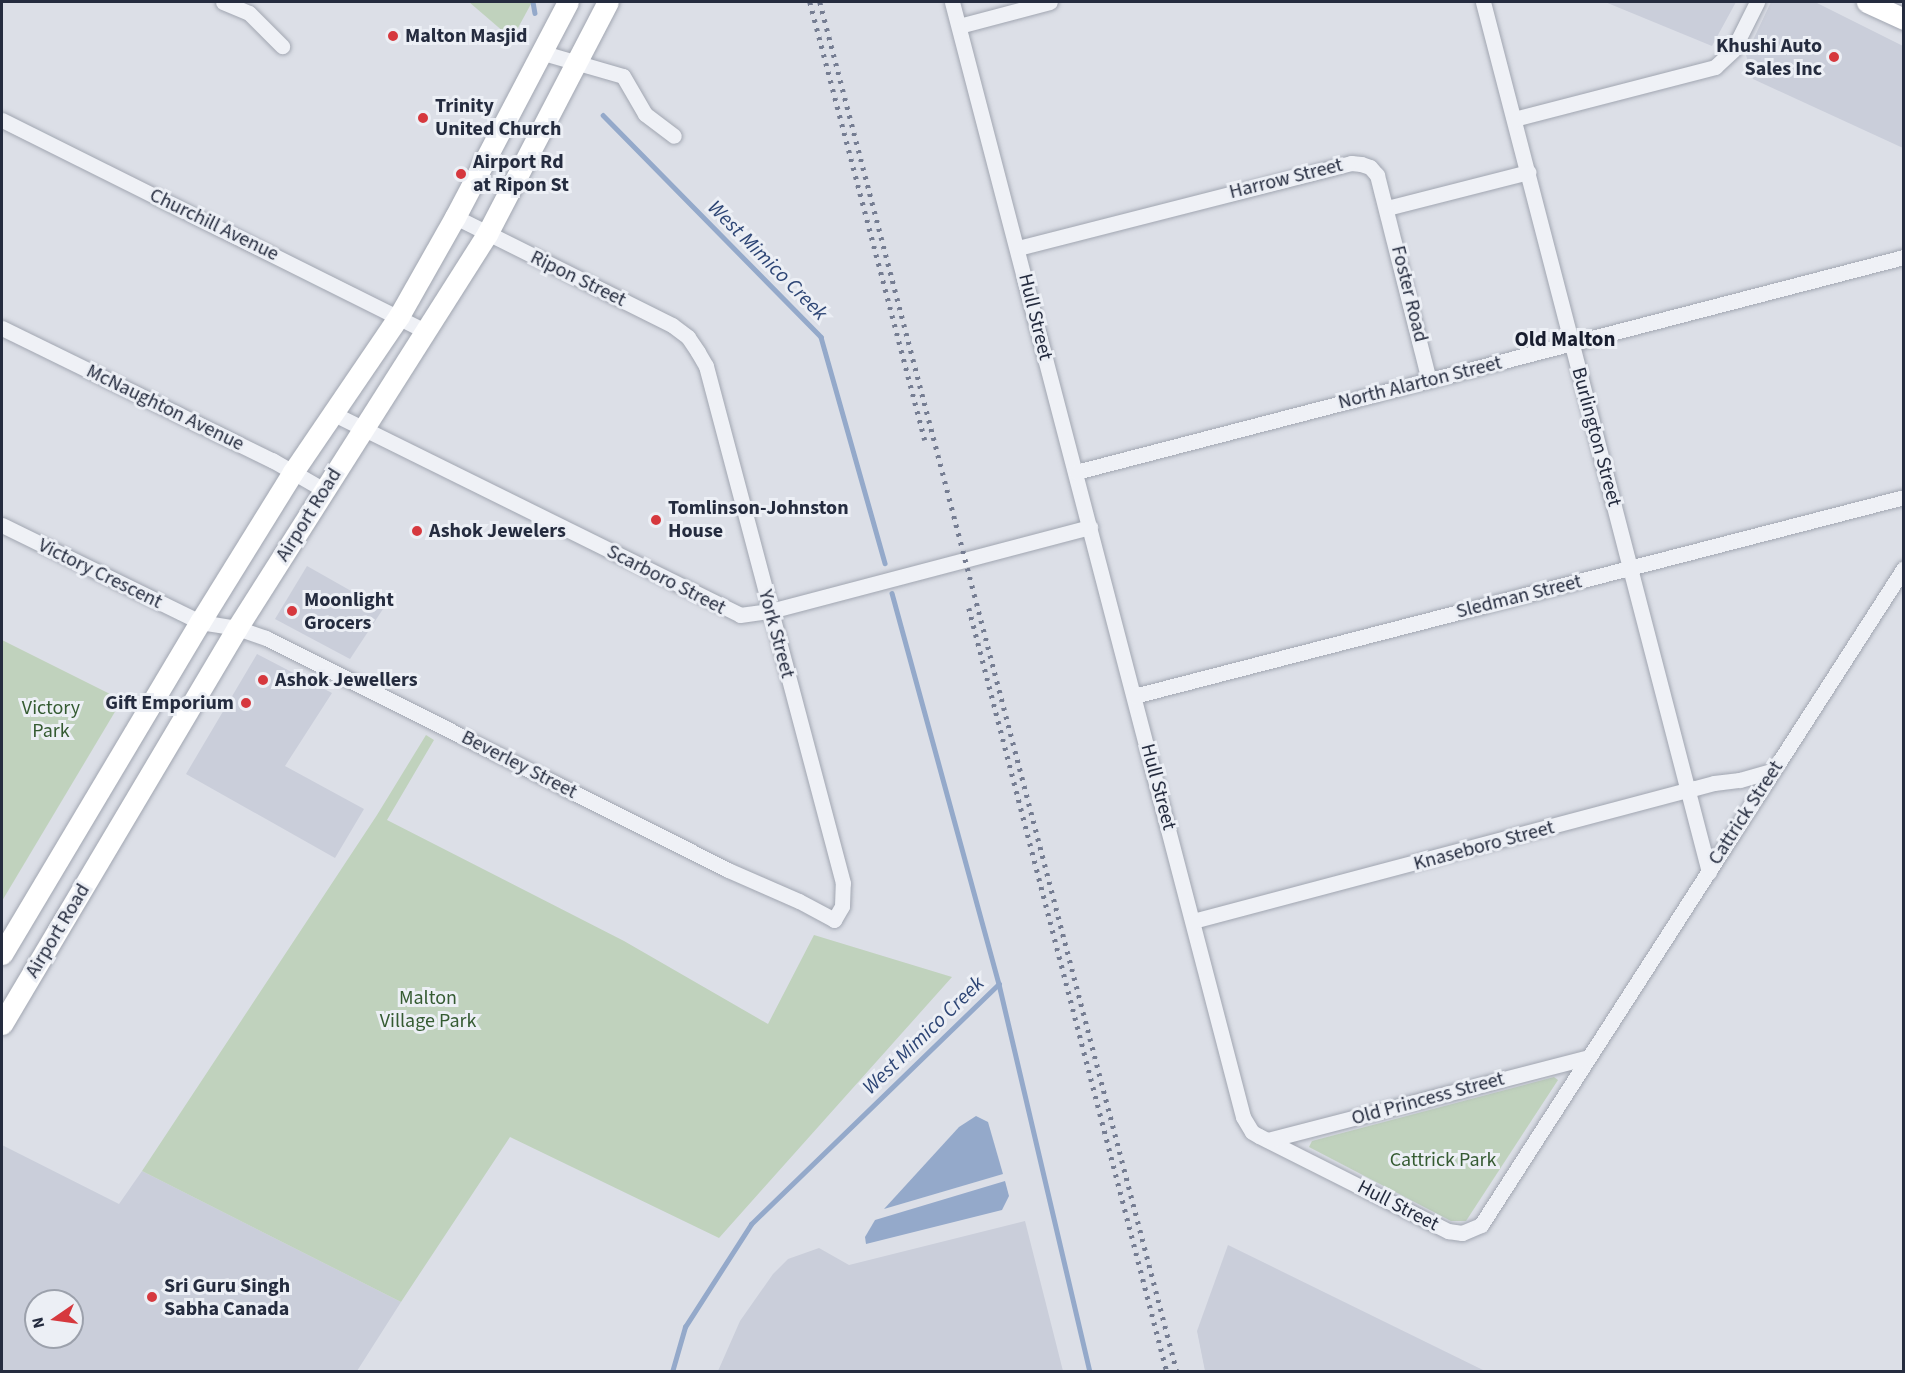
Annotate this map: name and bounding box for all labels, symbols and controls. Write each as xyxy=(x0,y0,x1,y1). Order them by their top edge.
place label: Malton Masjid xyxy=(405,24,528,48)
marker: Malton Masjid xyxy=(386,29,400,43)
place label: Khushi Auto Sales Inc xyxy=(1716,34,1822,81)
marker: Khushi Auto Sales Inc xyxy=(1827,50,1841,64)
place label: Trinity United Church xyxy=(435,94,561,141)
marker: Trinity United Church xyxy=(416,111,430,125)
place label: Airport Rd at Ripon St xyxy=(473,150,569,197)
street label: Harrow Street xyxy=(1227,153,1345,205)
marker: Airport Rd at Ripon St xyxy=(454,167,468,181)
street label: Churchill Avenue xyxy=(146,183,282,267)
water label: West Mimico Creek xyxy=(703,195,833,325)
street label: Foster Road xyxy=(1385,243,1433,345)
street label: Ripon Street xyxy=(526,246,630,312)
street label: Hull Street xyxy=(1013,271,1057,363)
district label: Old Malton xyxy=(1514,326,1616,352)
street label: North Alarton Street xyxy=(1336,351,1504,415)
street label: McNaughton Avenue xyxy=(82,359,248,457)
street label: Burlington Street xyxy=(1566,365,1626,509)
street label: Airport Road xyxy=(271,464,347,566)
place label: Tomlinson-Johnston House xyxy=(668,496,849,543)
marker: Tomlinson-Johnston House xyxy=(649,513,663,527)
place label: Ashok Jewelers xyxy=(429,519,566,543)
marker: Ashok Jewelers xyxy=(410,524,424,538)
street label: Victory Crescent xyxy=(34,534,166,614)
street label: Scarboro Street xyxy=(603,540,729,620)
street label: Sledman Street xyxy=(1454,570,1584,624)
street label: York Street xyxy=(753,587,799,681)
place label: Moonlight Grocers xyxy=(304,588,394,635)
marker: Moonlight Grocers xyxy=(285,604,299,618)
place label: Ashok Jewellers xyxy=(275,668,418,692)
marker: Ashok Jewellers xyxy=(256,673,270,687)
place label: Gift Emporium xyxy=(105,691,234,715)
park label: Victory Park xyxy=(22,696,80,743)
marker: Gift Emporium xyxy=(239,696,253,710)
street label: Beverley Street xyxy=(457,726,581,804)
street label: Hull Street xyxy=(1135,741,1181,833)
street label: Cattrick Street xyxy=(1703,756,1789,870)
street label: Knaseboro Street xyxy=(1411,816,1557,876)
street label: Airport Road xyxy=(21,880,95,982)
water label: West Mimico Creek xyxy=(857,971,989,1099)
park label: Malton Village Park xyxy=(380,987,476,1034)
street label: Old Princess Street xyxy=(1349,1067,1507,1131)
park label: Cattrick Park xyxy=(1390,1148,1496,1172)
street label: Hull Street xyxy=(1353,1175,1443,1237)
place label: Sri Guru Singh Sabha Canada xyxy=(164,1274,290,1321)
north arrow xyxy=(24,1289,84,1349)
marker: Sri Guru Singh Sabha Canada xyxy=(145,1290,159,1304)
text: N xyxy=(26,1315,50,1330)

